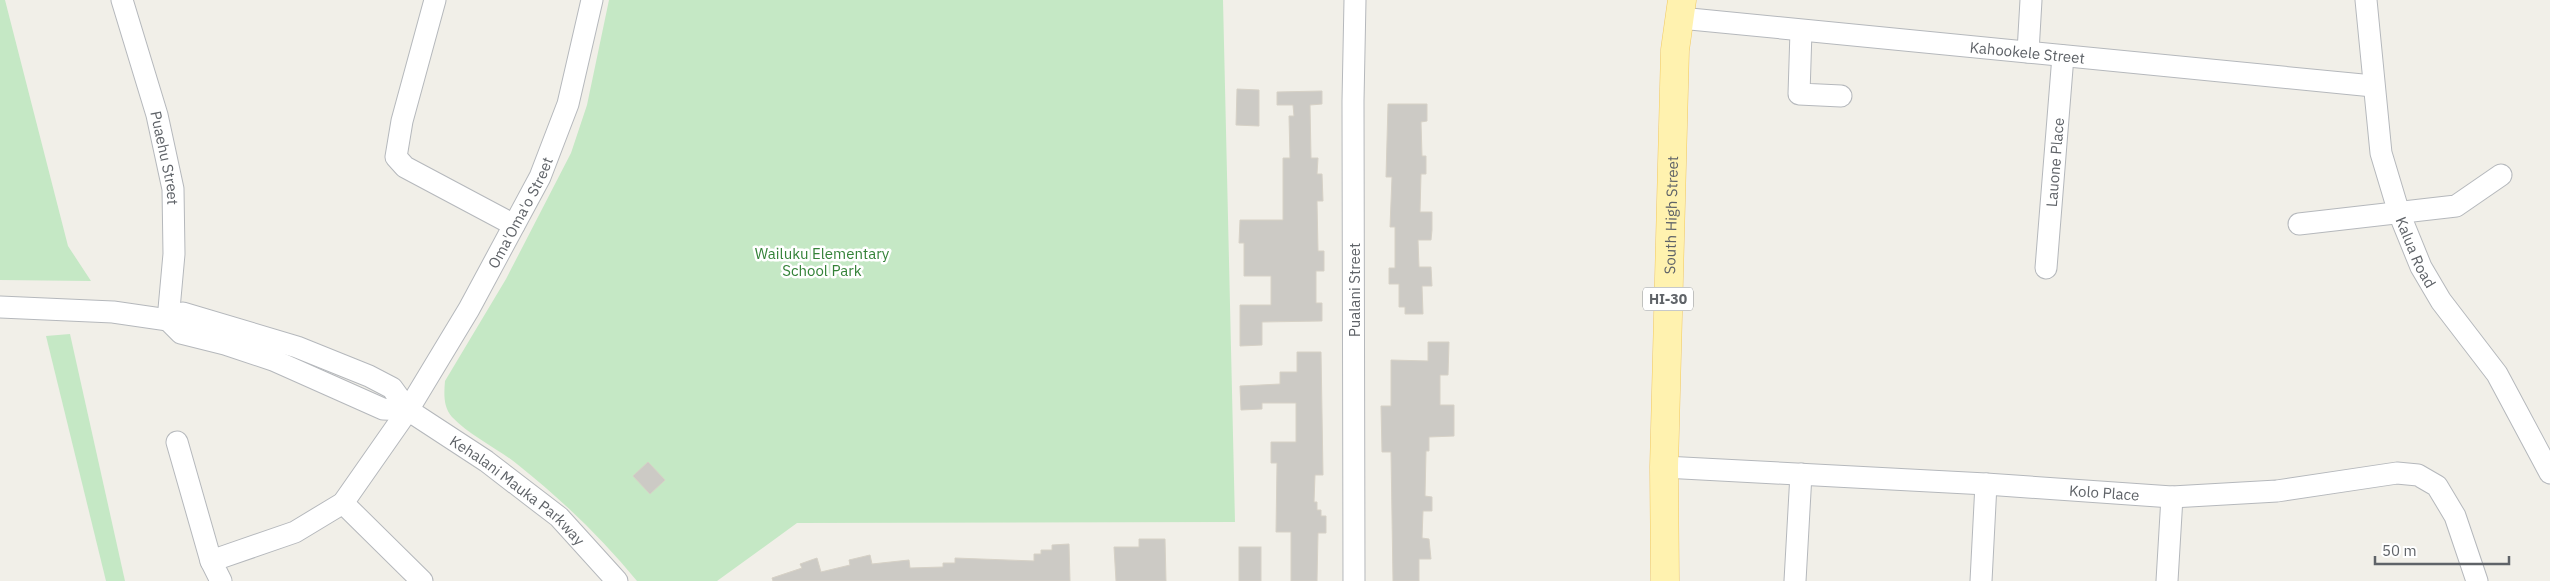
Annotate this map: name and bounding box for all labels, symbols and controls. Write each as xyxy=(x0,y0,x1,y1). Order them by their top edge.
street label: Kahookele Street xyxy=(1969,37,2086,67)
street label: Puaehu Street xyxy=(147,109,183,205)
street label: Lauone Place xyxy=(2041,117,2068,208)
street label: Oma'Oma'o Street xyxy=(483,154,556,271)
street label: South High Street xyxy=(1660,156,1682,275)
street label: Kalua Road xyxy=(2392,214,2441,291)
street label: Pualani Street xyxy=(1345,243,1364,337)
park label: Wailuku Elementary School Park xyxy=(755,244,890,280)
road number: HI-30 xyxy=(1643,288,1693,310)
street label: Kehalani Mauka Parkway xyxy=(447,431,590,549)
street label: Kolo Place xyxy=(2068,480,2140,504)
scale bar xyxy=(2375,534,2509,566)
text: 50 m xyxy=(2382,541,2417,560)

